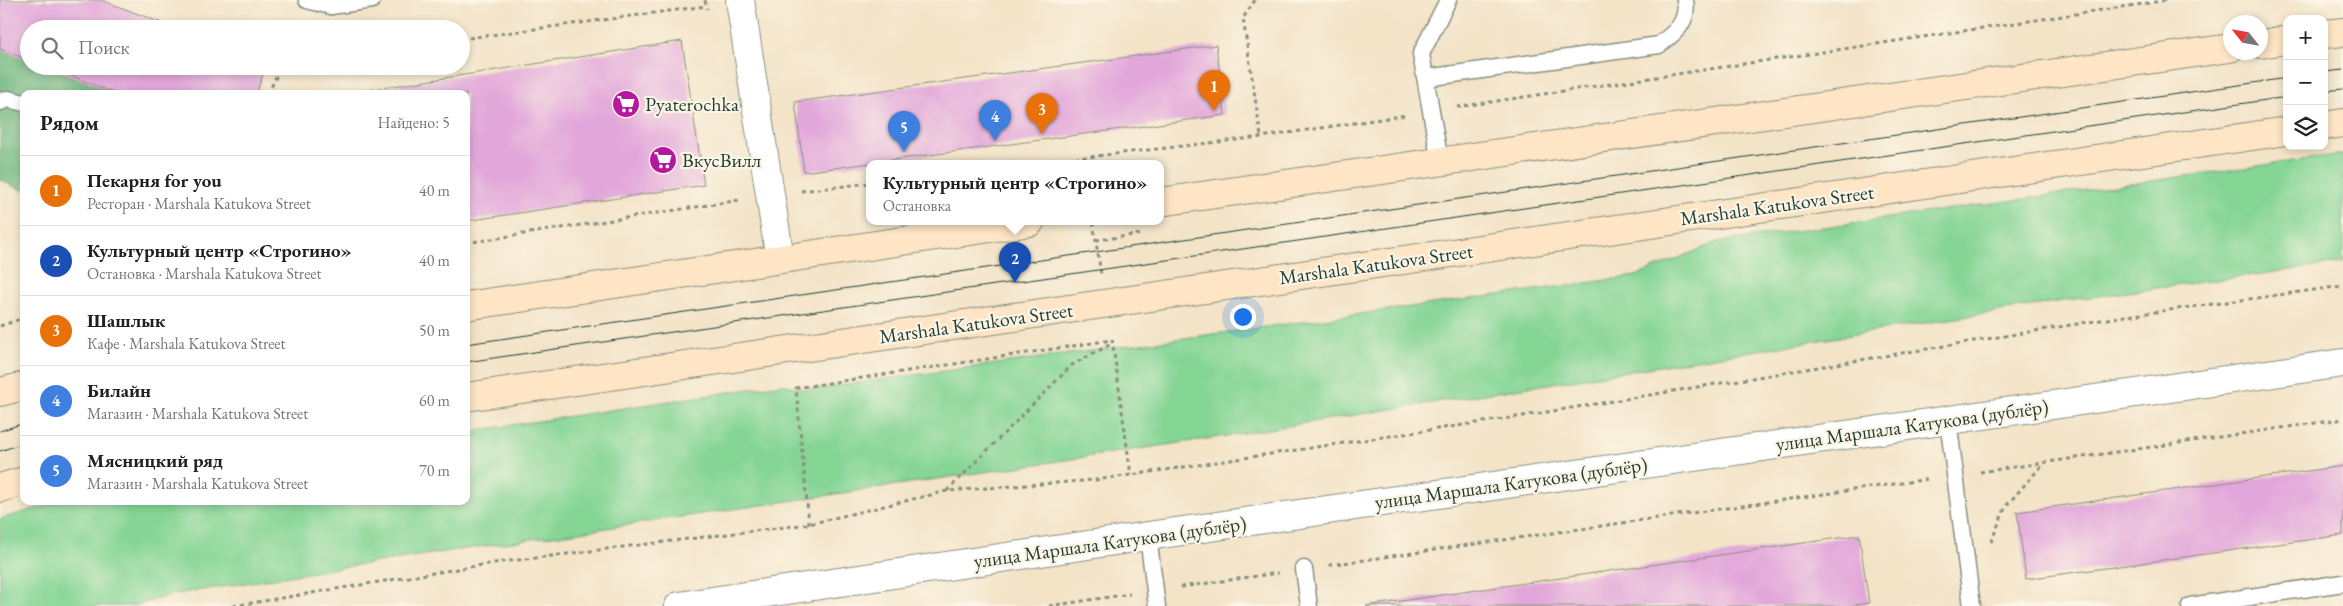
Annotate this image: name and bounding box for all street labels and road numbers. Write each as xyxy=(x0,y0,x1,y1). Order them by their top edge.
street label: Marshala Katukova Street xyxy=(1678,178,1876,231)
street label: Marshala Katukova Street xyxy=(1277,237,1475,290)
street label: Marshala Katukova Street xyxy=(877,296,1075,349)
street label: улица Маршала Катукова (дублёр) xyxy=(1774,393,2050,457)
street label: улица Маршала Катукова (дублёр) xyxy=(1373,451,1649,515)
street label: улица Маршала Катукова (дублёр) xyxy=(972,510,1248,574)

